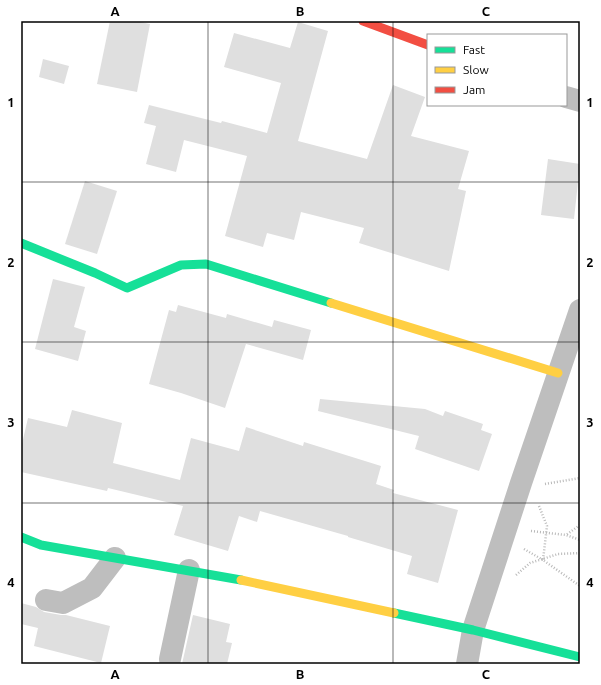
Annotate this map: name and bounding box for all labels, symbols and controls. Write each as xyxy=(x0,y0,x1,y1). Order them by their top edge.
text: A xyxy=(110,4,120,18)
text: B xyxy=(296,4,305,18)
text: C xyxy=(482,4,491,18)
legend xyxy=(427,34,567,106)
text: Fast xyxy=(463,43,485,56)
text: Slow xyxy=(463,63,489,76)
text: Jam xyxy=(463,83,485,96)
text: 1 xyxy=(7,95,15,109)
text: 1 xyxy=(586,95,594,109)
text: 2 xyxy=(7,255,15,269)
text: 2 xyxy=(586,255,594,269)
text: 3 xyxy=(7,415,15,429)
text: 3 xyxy=(586,415,594,429)
text: 4 xyxy=(7,575,15,589)
text: 4 xyxy=(586,575,594,589)
text: A xyxy=(110,667,120,681)
text: B xyxy=(296,667,305,681)
text: C xyxy=(482,667,491,681)

